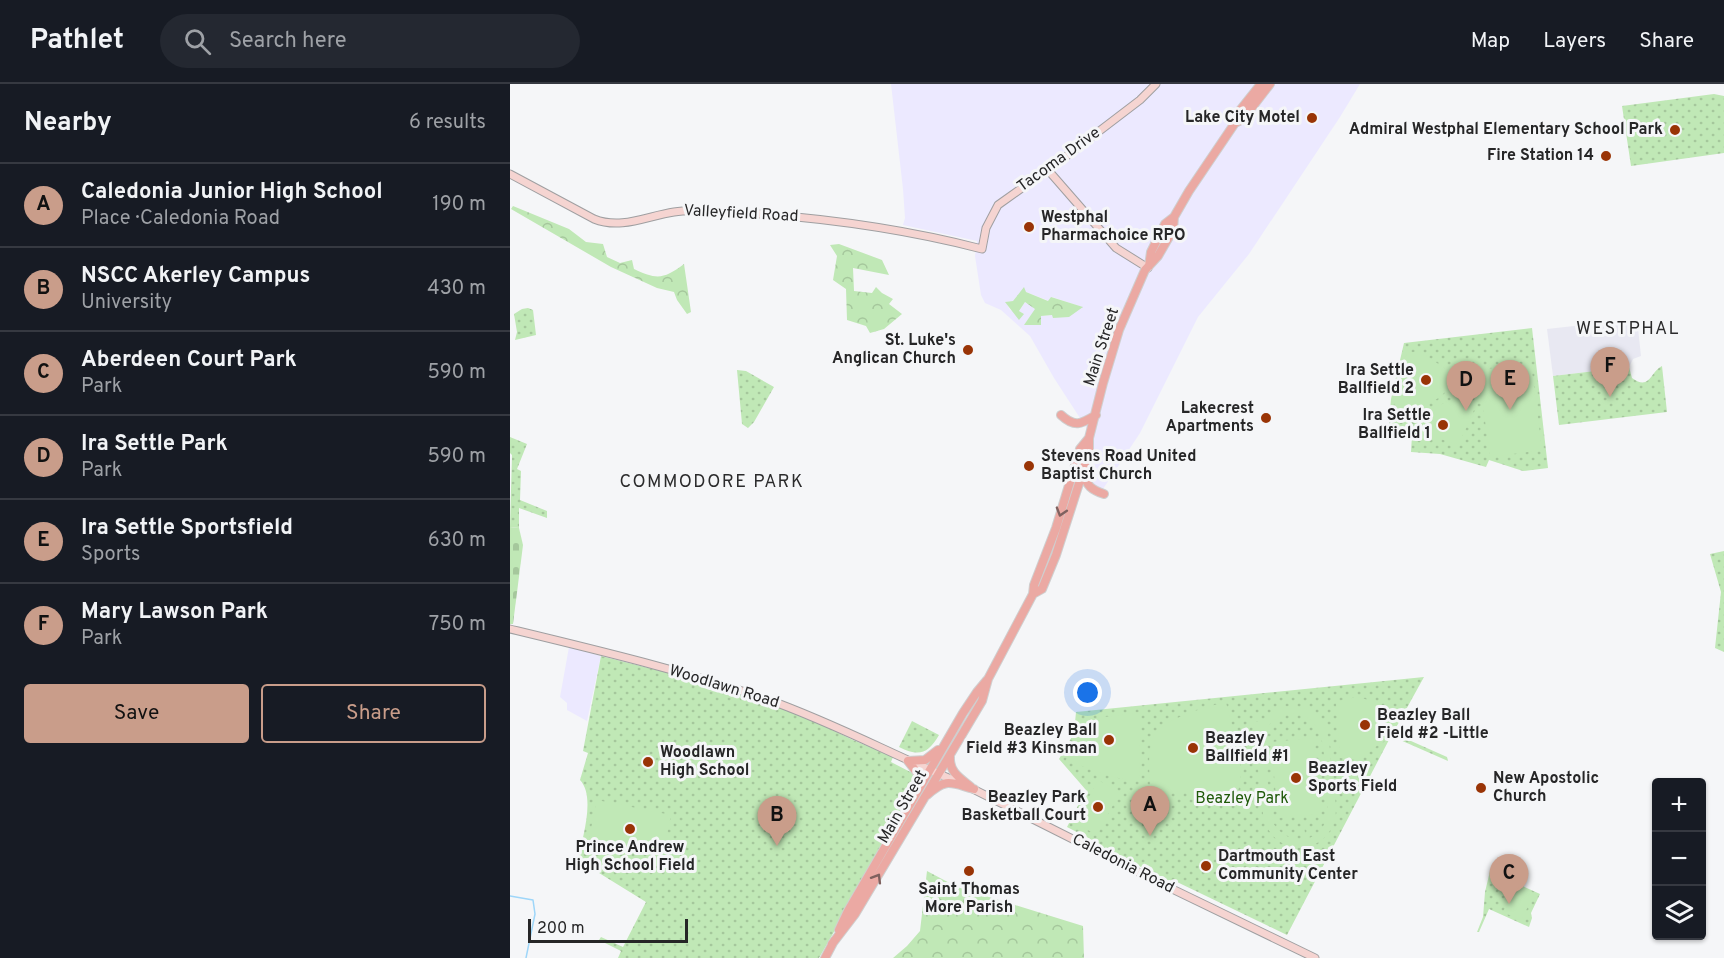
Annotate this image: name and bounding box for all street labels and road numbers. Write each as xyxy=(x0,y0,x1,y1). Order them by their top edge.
street label: Tacoma Drive xyxy=(1014,123,1104,197)
street label: Valleyfield Road xyxy=(683,201,799,227)
street label: Main Street xyxy=(1080,305,1124,389)
street label: Woodlawn Road xyxy=(666,661,782,713)
street label: Main Street xyxy=(874,767,932,847)
street label: Caledonia Road xyxy=(1069,830,1177,898)

